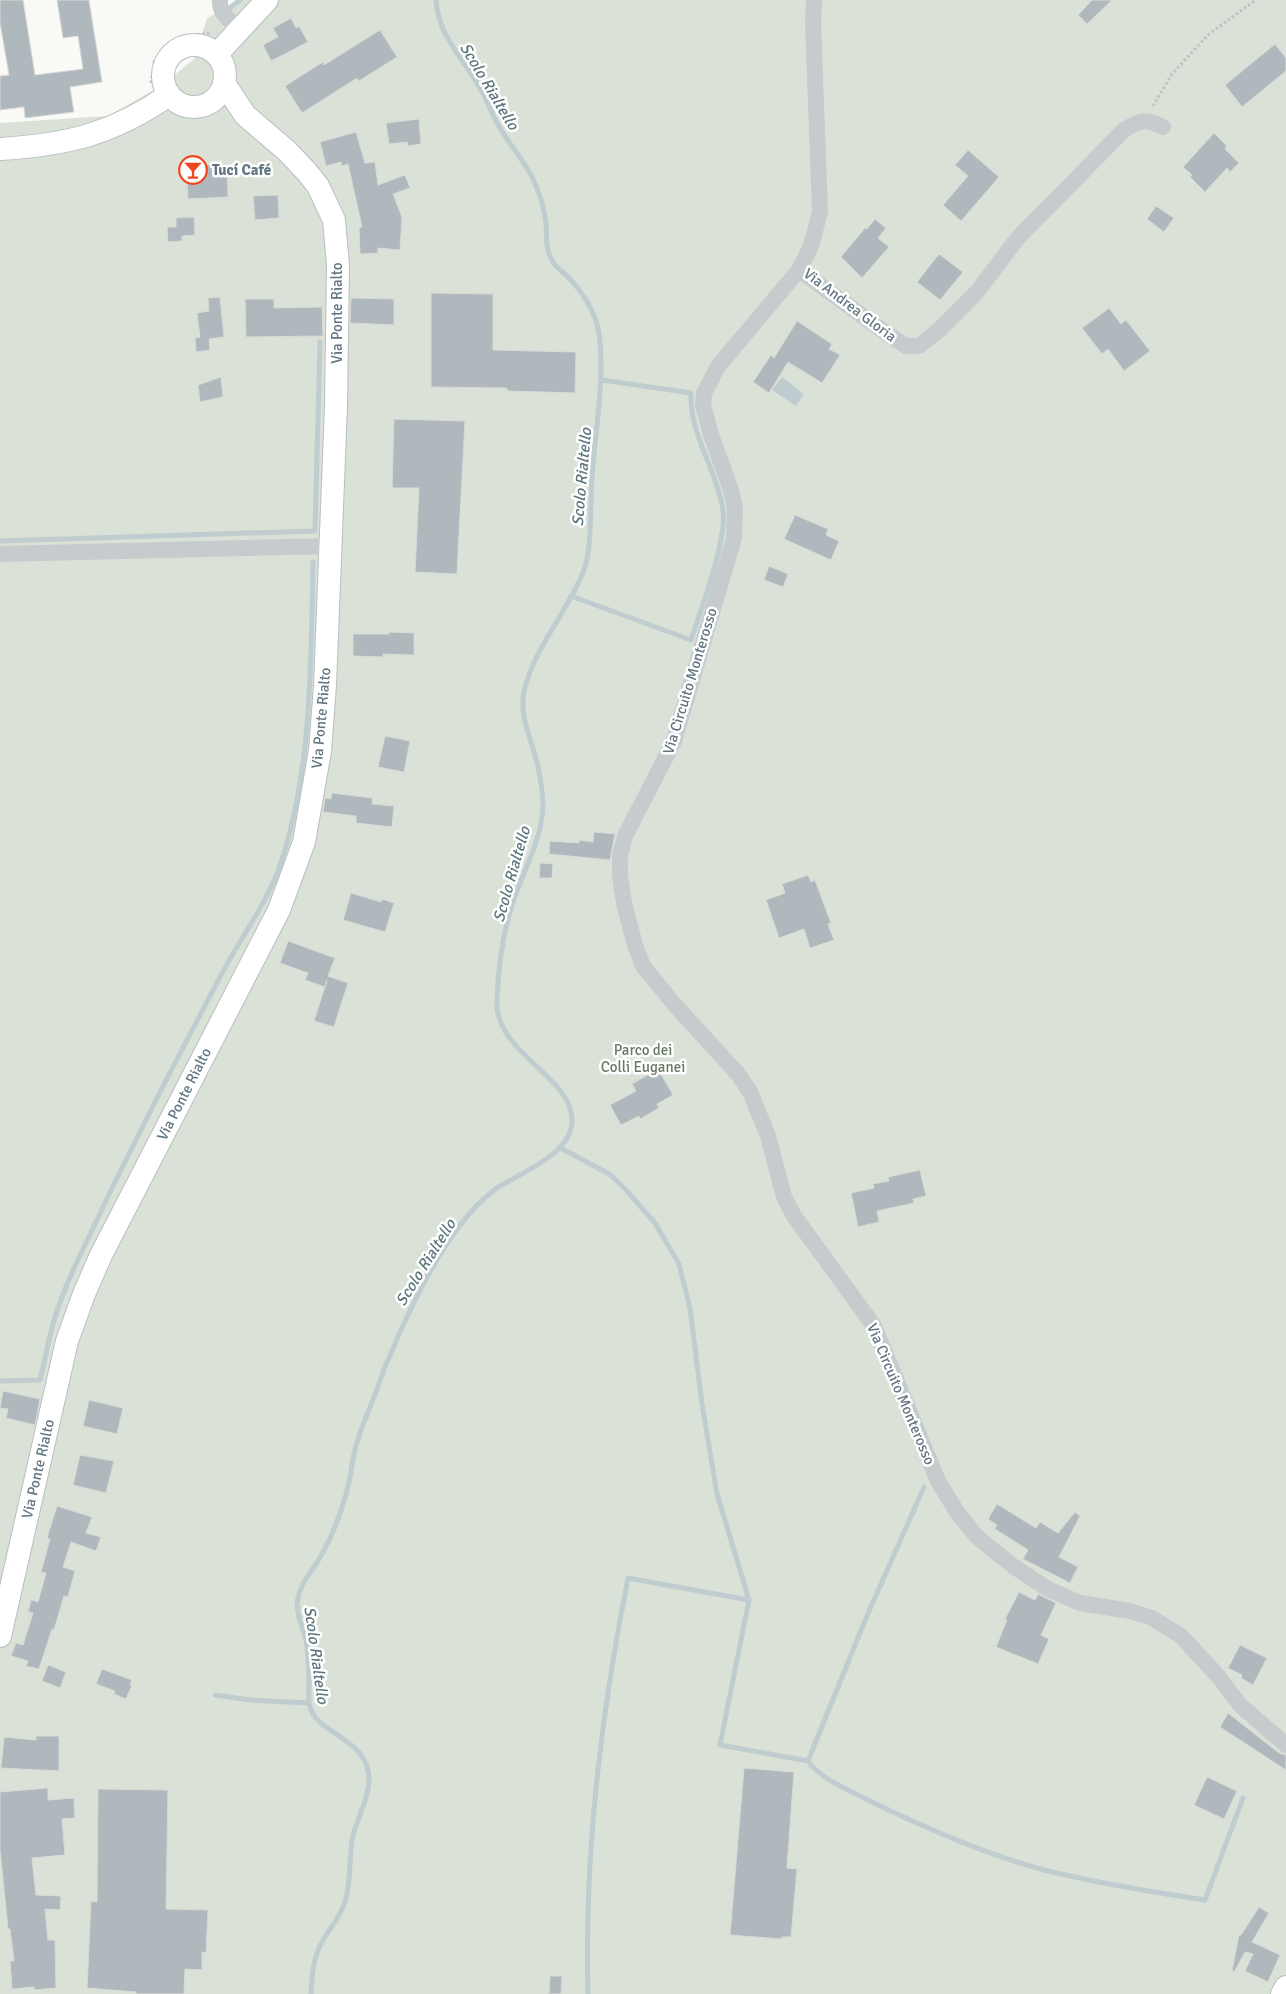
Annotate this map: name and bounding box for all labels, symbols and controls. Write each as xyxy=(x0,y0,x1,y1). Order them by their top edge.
water label: Scolo Rialtello xyxy=(455,39,523,134)
bar icon: Tucí Café xyxy=(178,155,208,185)
place label: Tucí Café xyxy=(212,161,271,179)
street label: Via Ponte Rialto xyxy=(328,262,346,364)
street label: Via Andrea Gloria xyxy=(800,264,900,346)
water label: Scolo Rialtello xyxy=(568,427,596,527)
street label: Via Circuito Monterosso xyxy=(659,605,721,756)
street label: Via Ponte Rialto xyxy=(308,667,334,769)
water label: Scolo Rialtello xyxy=(489,824,535,924)
park label: Parco dei Colli Euganei xyxy=(601,1041,685,1076)
street label: Via Ponte Rialto xyxy=(153,1045,215,1143)
water label: Scolo Rialtello xyxy=(391,1215,461,1310)
street label: Via Circuito Monterosso xyxy=(863,1321,939,1468)
street label: Via Ponte Rialto xyxy=(18,1417,58,1520)
water label: Scolo Rialtello xyxy=(299,1605,333,1706)

